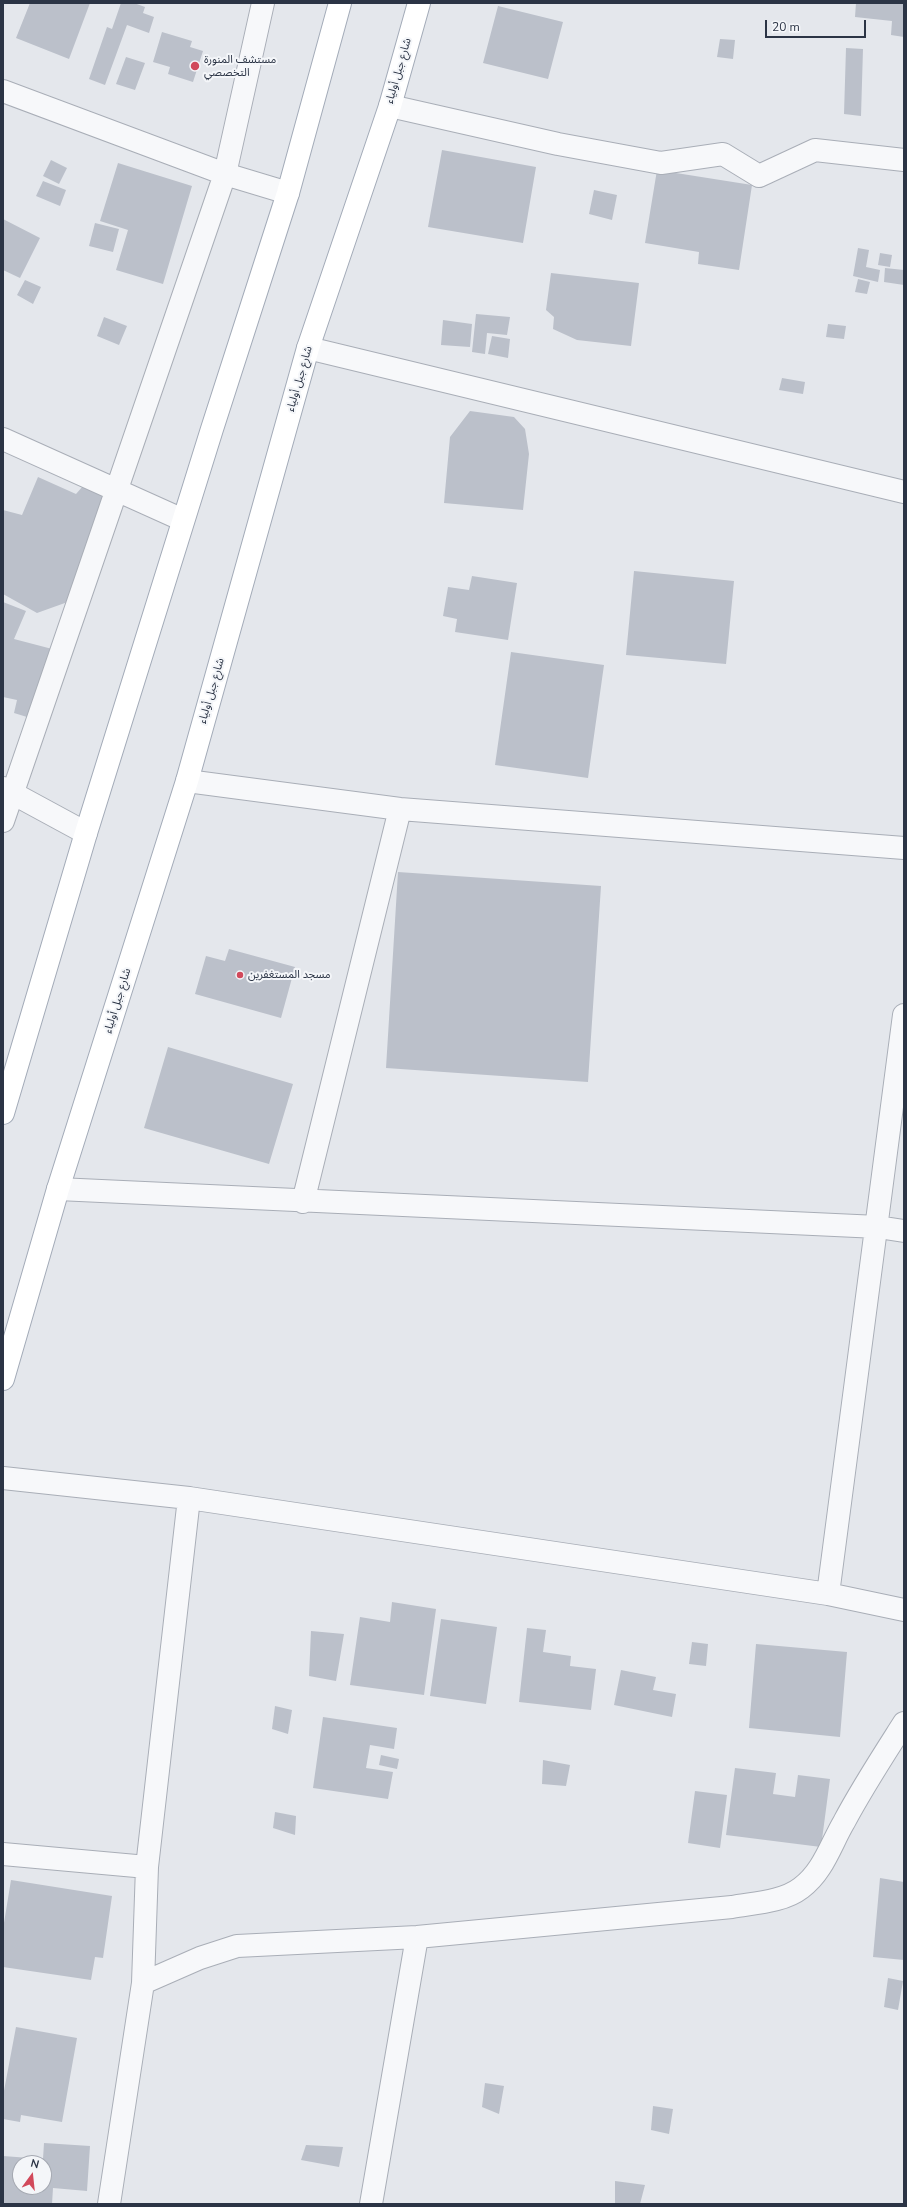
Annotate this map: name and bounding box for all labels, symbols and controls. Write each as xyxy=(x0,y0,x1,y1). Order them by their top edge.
scale bar xyxy=(767,12,868,38)
text: 20 m xyxy=(772,19,800,35)
street label: شارع جبل أولياء xyxy=(383,37,415,105)
place label: مستشف المنورة التخصصي xyxy=(204,53,276,79)
marker: مستشف المنورة التخصصي xyxy=(189,60,201,72)
street label: شارع جبل أولياء xyxy=(284,345,316,413)
street label: شارع جبل أولياء xyxy=(196,657,228,725)
street label: شارع جبل أولياء xyxy=(102,967,134,1035)
place label: مسجد المستغفرين xyxy=(248,968,331,982)
marker: مسجد المستغفرين xyxy=(235,970,245,980)
north arrow xyxy=(12,2155,52,2195)
text: N xyxy=(29,2156,41,2172)

